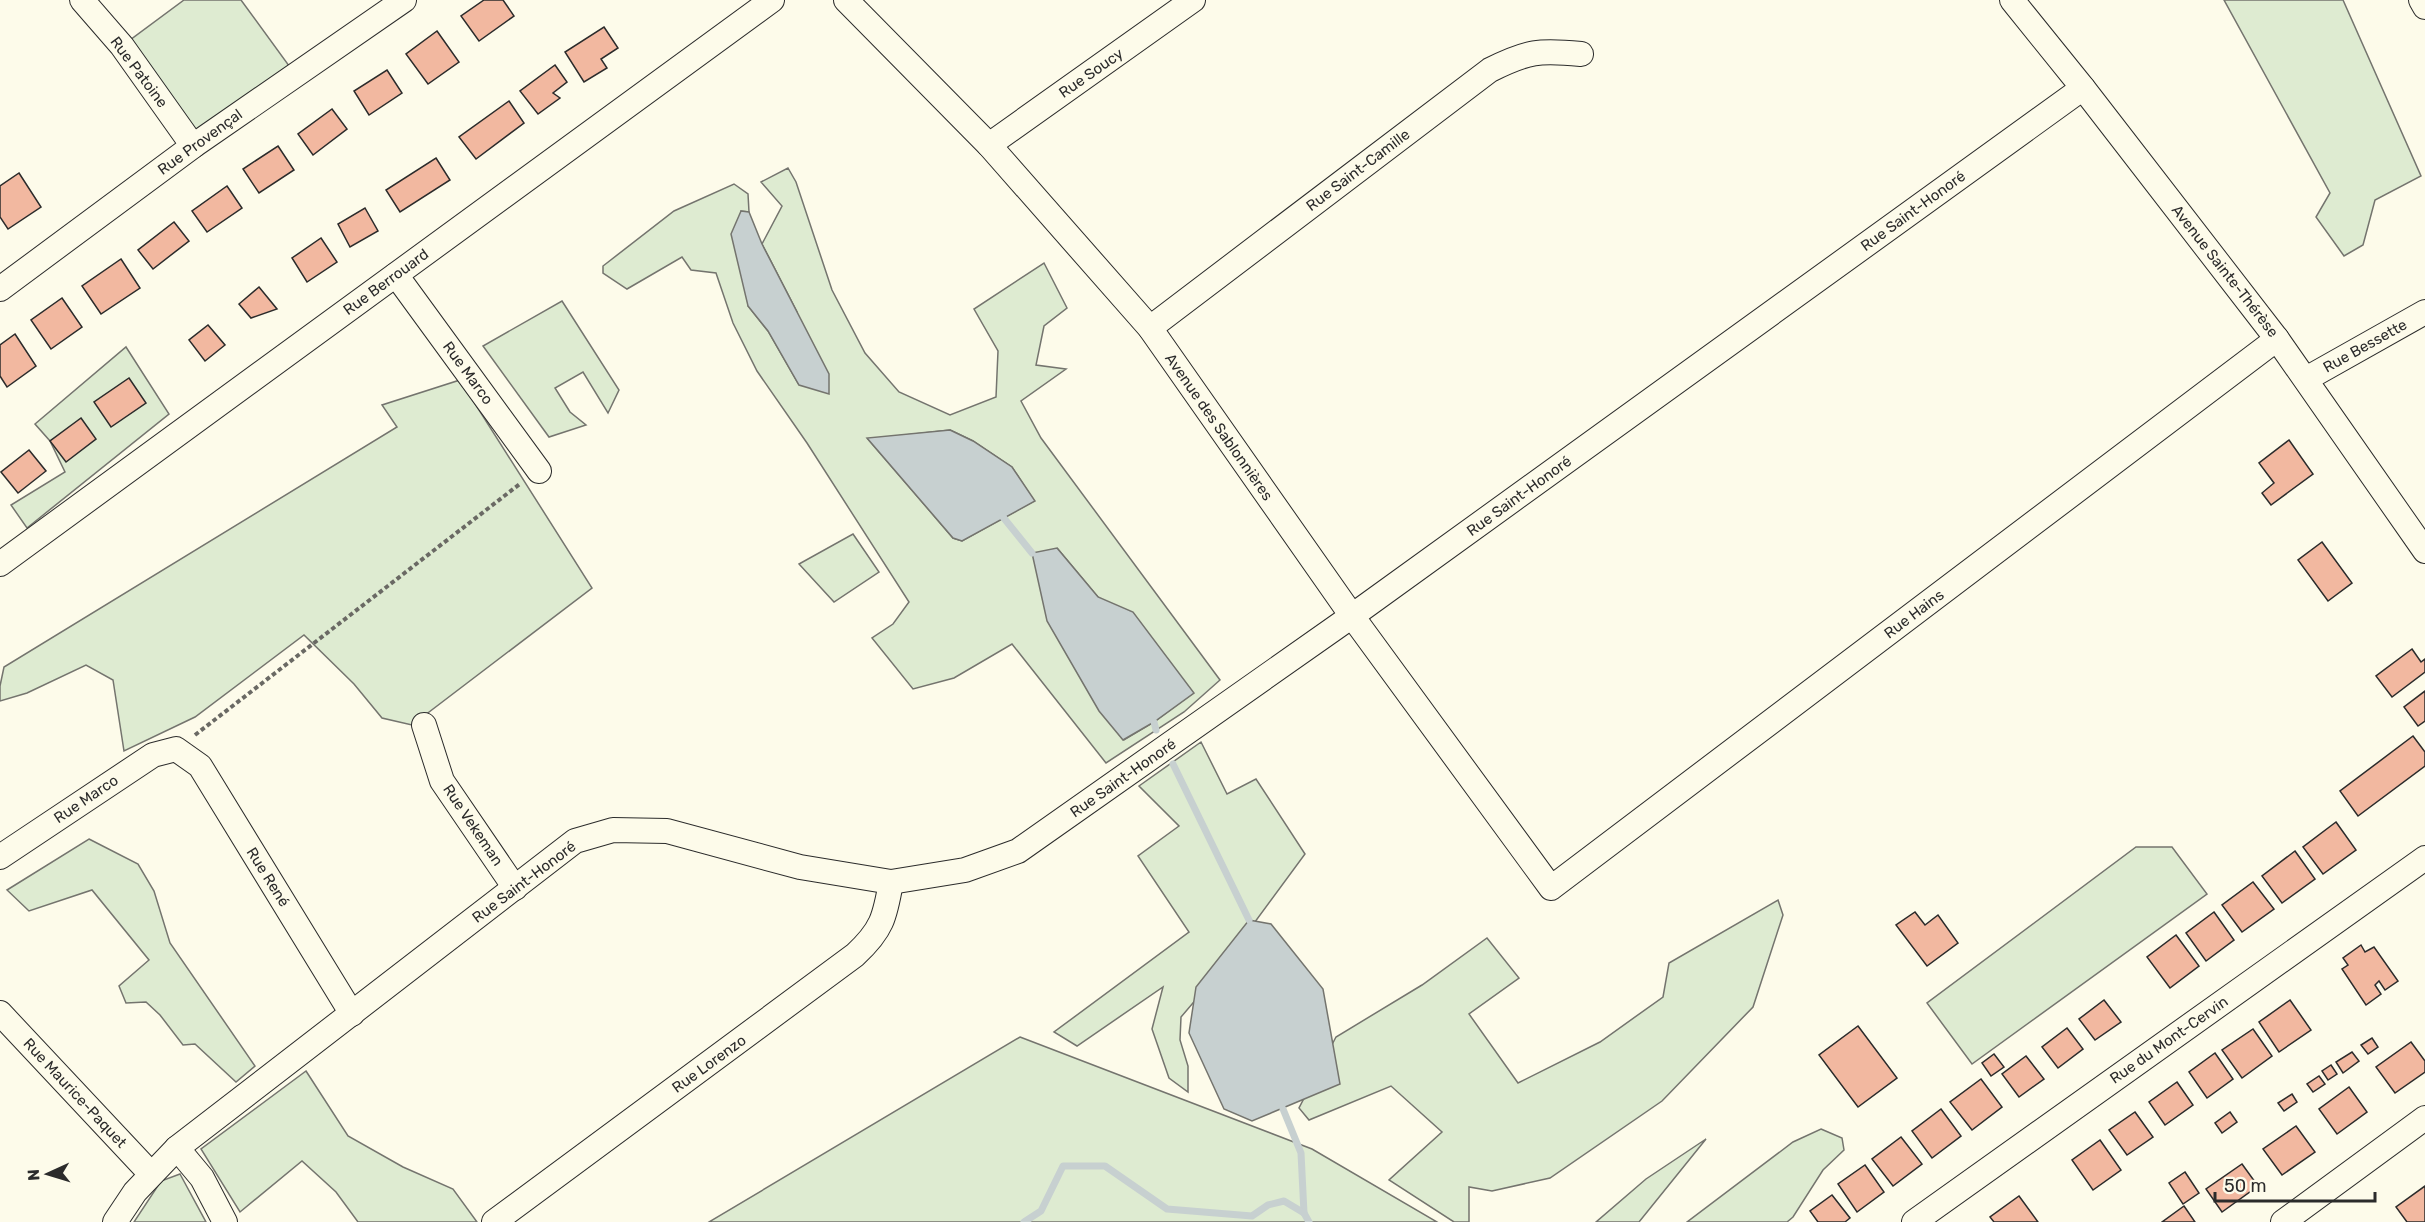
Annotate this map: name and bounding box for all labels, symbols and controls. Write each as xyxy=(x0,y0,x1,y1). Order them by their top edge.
street label: Rue Patoine xyxy=(106,33,172,111)
street label: Rue Soucy xyxy=(1055,44,1127,102)
street label: Rue Provençal xyxy=(154,105,246,179)
street label: Rue Saint-Camille xyxy=(1303,125,1413,215)
street label: Rue Saint-Honoré xyxy=(1857,167,1969,255)
street label: Avenue Sainte-Thérèse xyxy=(2168,201,2282,341)
street label: Rue Berrouard xyxy=(340,245,432,319)
street label: Rue Bessette xyxy=(2320,316,2410,376)
street label: Rue Marco xyxy=(439,338,497,408)
street label: Avenue des Sablonnières xyxy=(1161,350,1277,504)
street label: Rue Saint-Honoré xyxy=(1463,452,1575,540)
street label: Rue Hains xyxy=(1881,585,1948,642)
street label: Rue Saint-Honoré xyxy=(1067,735,1179,821)
street label: Rue Marco xyxy=(50,771,122,827)
street label: Rue Vekeman xyxy=(439,781,507,869)
street label: Rue Saint-Honoré xyxy=(469,837,579,927)
street label: Rue René xyxy=(243,844,293,910)
street label: Rue du Mont-Cervin xyxy=(2106,992,2232,1088)
street label: Rue Lorenzo xyxy=(669,1031,749,1097)
street label: Rue Maurice-Paquet xyxy=(20,1034,131,1152)
north arrow xyxy=(18,1144,78,1204)
scale bar xyxy=(2215,1165,2376,1203)
text: N xyxy=(24,1169,43,1181)
text: 50 m xyxy=(2224,1175,2267,1197)

